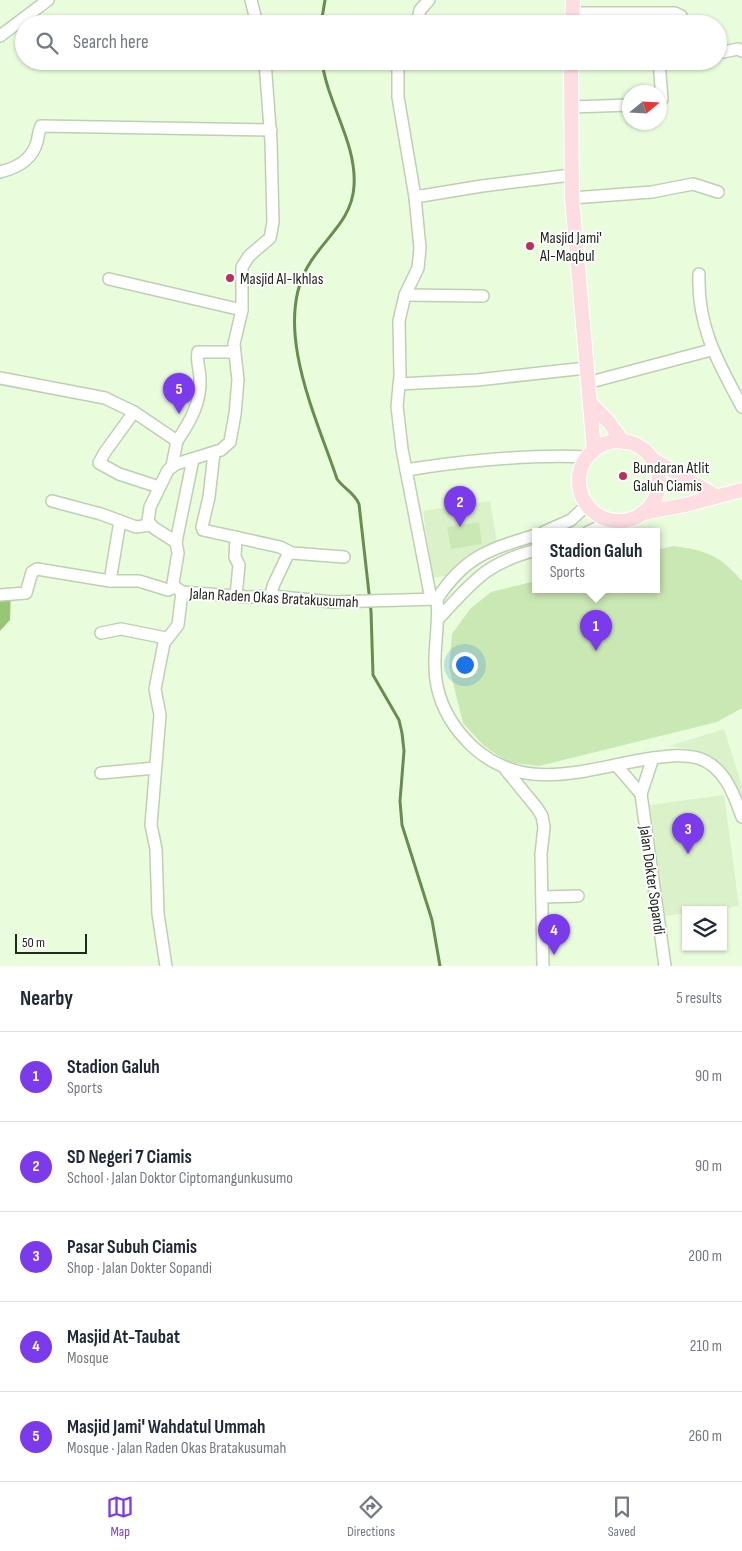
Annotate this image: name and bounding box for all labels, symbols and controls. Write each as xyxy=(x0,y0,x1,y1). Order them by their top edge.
search box xyxy=(15,15,727,70)
icon: search xyxy=(33,29,61,57)
text: Search here xyxy=(73,31,149,54)
north arrow xyxy=(622,85,667,130)
place label: Masjid Jami' Al-Maqbul xyxy=(539,229,602,266)
marker: Masjid Jami' Al-Maqbul xyxy=(524,240,536,252)
place label: Masjid Al-Ikhlas xyxy=(240,270,324,289)
marker: Masjid Al-Ikhlas xyxy=(224,272,236,284)
pin: 5 xyxy=(163,373,195,414)
place label: Bundaran Atlit Galuh Ciamis xyxy=(633,459,709,496)
marker: Bundaran Atlit Galuh Ciamis xyxy=(617,470,629,482)
pin: 2 xyxy=(444,486,476,527)
popup xyxy=(532,528,660,593)
text: Stadion Galuh xyxy=(550,540,642,563)
text: Sports xyxy=(550,563,585,582)
street label: Jalan Raden Okas Bratakusumah xyxy=(188,585,359,612)
pin: 1 xyxy=(580,610,612,651)
your location xyxy=(452,652,478,678)
pin: 3 xyxy=(672,813,704,854)
street label: Jalan Dokter Sopandi xyxy=(634,824,669,936)
map controls xyxy=(682,906,727,951)
button: layers xyxy=(682,906,727,951)
pin: 4 xyxy=(538,914,570,955)
scale bar xyxy=(15,931,88,954)
text: 50 m xyxy=(22,934,45,951)
text: Nearby xyxy=(20,986,73,1011)
text: 5 results xyxy=(676,989,722,1008)
text: Stadion Galuh xyxy=(67,1056,160,1079)
text: 1 xyxy=(33,1067,39,1086)
text: 90 m xyxy=(695,1067,722,1086)
text: Sports xyxy=(67,1079,102,1098)
text: SD Negeri 7 Ciamis xyxy=(67,1146,192,1169)
text: 2 xyxy=(32,1157,40,1176)
text: 90 m xyxy=(695,1157,722,1176)
text: School · Jalan Doktor Ciptomangunkusumo xyxy=(67,1169,293,1188)
text: Pasar Subuh Ciamis xyxy=(67,1236,197,1259)
text: 3 xyxy=(32,1247,40,1266)
text: 200 m xyxy=(688,1247,722,1266)
text: Shop · Jalan Dokter Sopandi xyxy=(67,1259,212,1278)
text: Masjid At-Taubat xyxy=(67,1326,180,1349)
text: 4 xyxy=(32,1337,40,1356)
text: 210 m xyxy=(690,1337,722,1356)
text: Mosque xyxy=(67,1349,109,1368)
text: Masjid Jami' Wahdatul Ummah xyxy=(67,1416,266,1439)
text: 5 xyxy=(32,1427,40,1446)
text: 260 m xyxy=(688,1427,722,1446)
text: Mosque · Jalan Raden Okas Bratakusumah xyxy=(67,1439,286,1458)
tab: Map xyxy=(106,1493,134,1540)
tab: Directions xyxy=(347,1493,395,1540)
tab: Saved xyxy=(608,1493,636,1540)

